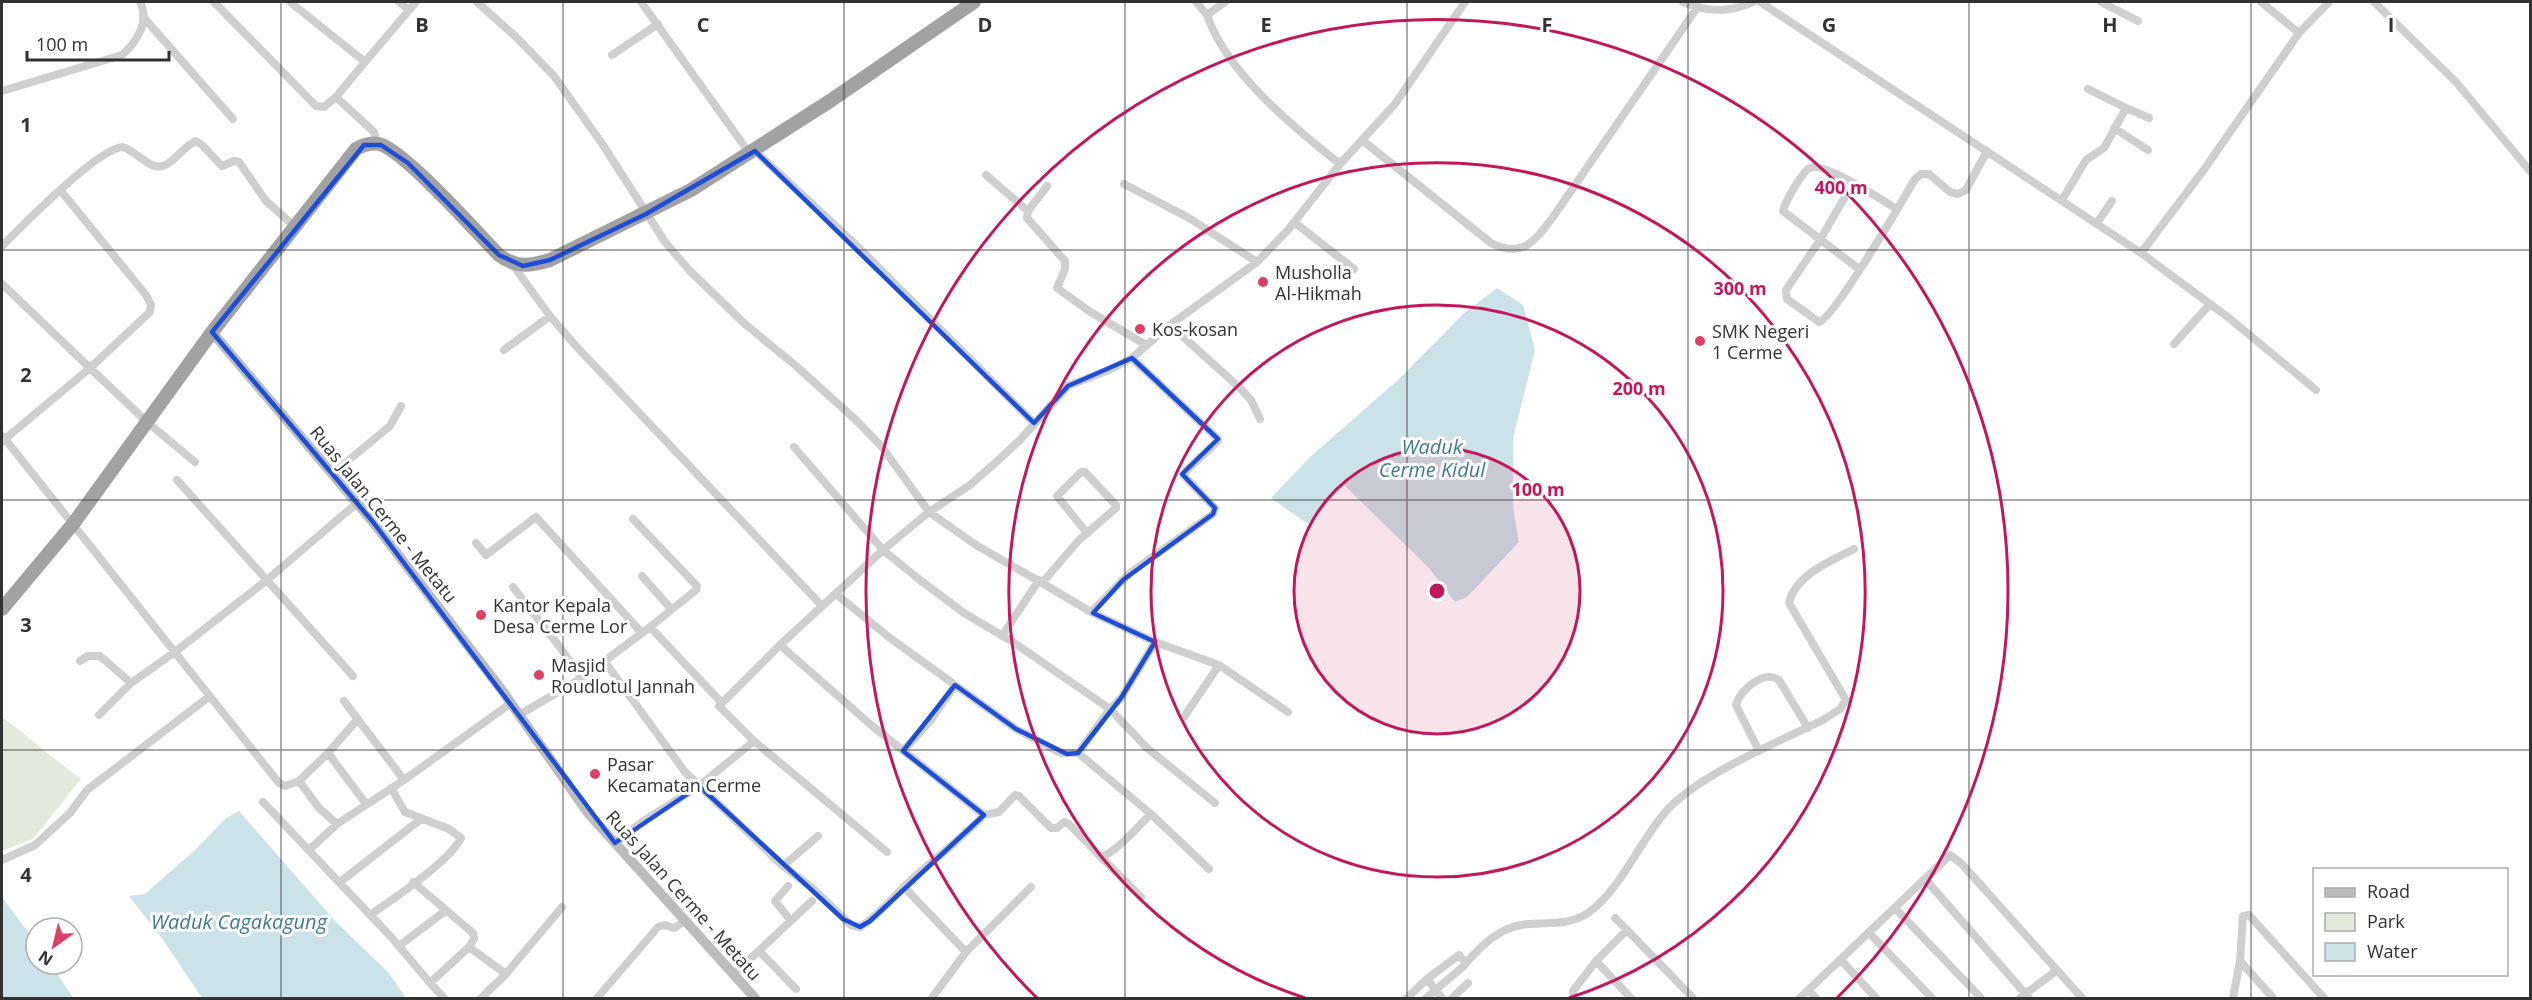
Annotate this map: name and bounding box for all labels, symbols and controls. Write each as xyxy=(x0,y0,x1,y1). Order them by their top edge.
text: B xyxy=(415,11,429,38)
text: C xyxy=(697,11,710,38)
text: D xyxy=(978,11,992,38)
text: E xyxy=(1260,11,1272,38)
text: F xyxy=(1542,11,1552,38)
text: G xyxy=(1822,11,1836,38)
text: H xyxy=(2102,11,2118,38)
text: I xyxy=(2388,11,2394,38)
scale bar xyxy=(27,24,170,62)
text: 100 m xyxy=(36,32,88,56)
text: 1 xyxy=(20,111,32,138)
text: 400 m xyxy=(1814,175,1868,199)
place label: Musholla Al-Hikmah xyxy=(1275,260,1362,305)
marker: Musholla Al-Hikmah xyxy=(1256,275,1270,289)
text: 300 m xyxy=(1713,276,1767,300)
place label: Kos-kosan xyxy=(1152,317,1238,341)
place label: SMK Negeri 1 Cerme xyxy=(1712,319,1809,364)
marker: Kos-kosan xyxy=(1133,322,1147,336)
marker: SMK Negeri 1 Cerme xyxy=(1693,334,1707,348)
text: 2 xyxy=(20,361,32,388)
text: 200 m xyxy=(1612,376,1666,400)
street label: Ruas Jalan Cerme - Metatu xyxy=(305,420,463,608)
water label: Waduk Cerme Kidul xyxy=(1379,433,1486,483)
text: 100 m xyxy=(1511,477,1565,501)
centre of rings xyxy=(1427,581,1447,601)
place label: Kantor Kepala Desa Cerme Lor xyxy=(493,593,628,638)
marker: Kantor Kepala Desa Cerme Lor xyxy=(474,608,488,622)
text: 3 xyxy=(20,611,32,638)
place label: Masjid Roudlotul Jannah xyxy=(551,653,695,698)
marker: Masjid Roudlotul Jannah xyxy=(532,668,546,682)
place label: Pasar Kecamatan Cerme xyxy=(607,752,761,797)
marker: Pasar Kecamatan Cerme xyxy=(588,767,602,781)
street label: Ruas Jalan Cerme - Metatu xyxy=(601,805,767,985)
text: 4 xyxy=(20,861,32,888)
legend xyxy=(2313,868,2508,976)
text: Road xyxy=(2367,879,2410,903)
water label: Waduk Cagakagung xyxy=(151,908,328,935)
text: Park xyxy=(2367,909,2405,933)
north arrow xyxy=(24,916,84,976)
text: Water xyxy=(2367,939,2418,963)
text: N xyxy=(34,946,57,971)

